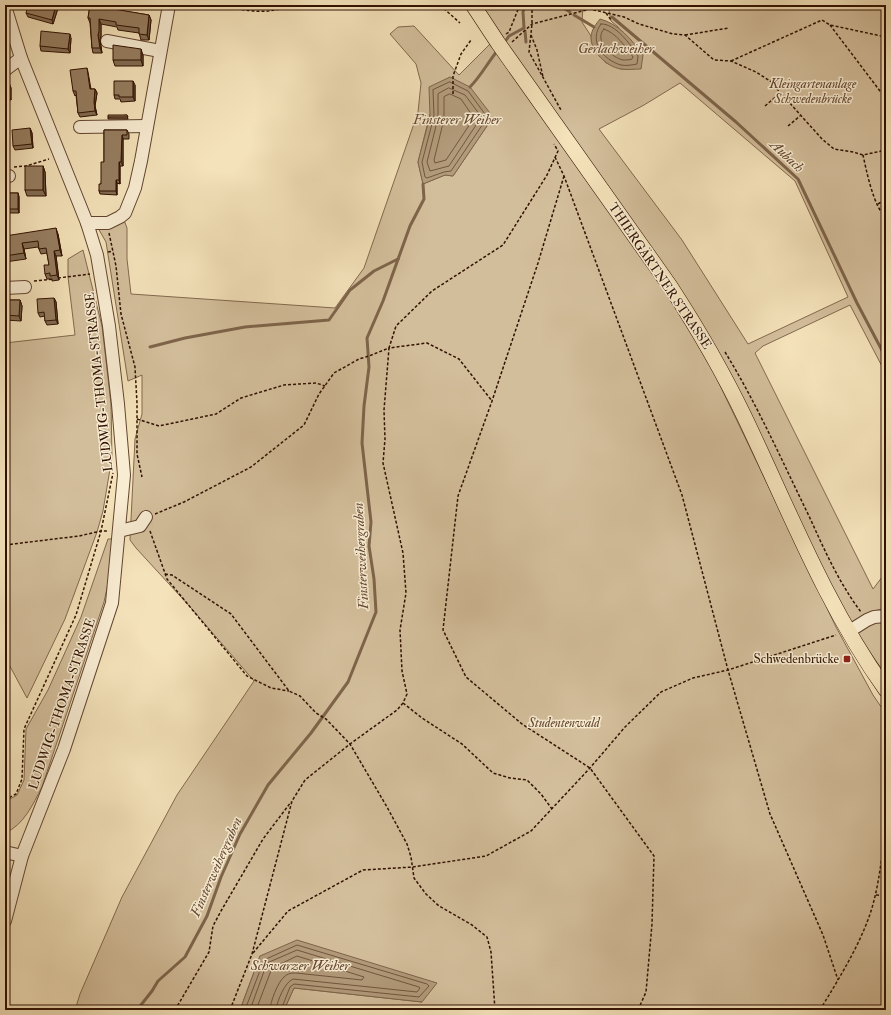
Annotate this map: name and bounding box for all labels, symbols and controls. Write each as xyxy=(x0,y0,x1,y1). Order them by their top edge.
water label: Gerlachweiher xyxy=(578,40,655,57)
park label: Kleingartenanlage Schwedenbrücke xyxy=(769,76,857,107)
water label: Finsterer Weiher xyxy=(412,111,502,128)
water label: Aubach xyxy=(765,135,808,176)
street label: THIERGÄRTNER STRASSE xyxy=(605,200,715,352)
street label: LUDWIG-THOMA-STRASSE xyxy=(82,291,116,473)
water label: Finsterweihergraben xyxy=(350,502,372,611)
street label: LUDWIG-THOMA-STRASSE xyxy=(25,616,99,792)
place label: Schwedenbrücke xyxy=(753,651,840,667)
marker: Schwedenbrücke xyxy=(842,654,852,664)
park label: Studentenwald xyxy=(527,715,601,731)
water label: Finsterweihergraben xyxy=(186,814,246,920)
water label: Schwarzer Weiher xyxy=(250,957,350,974)

